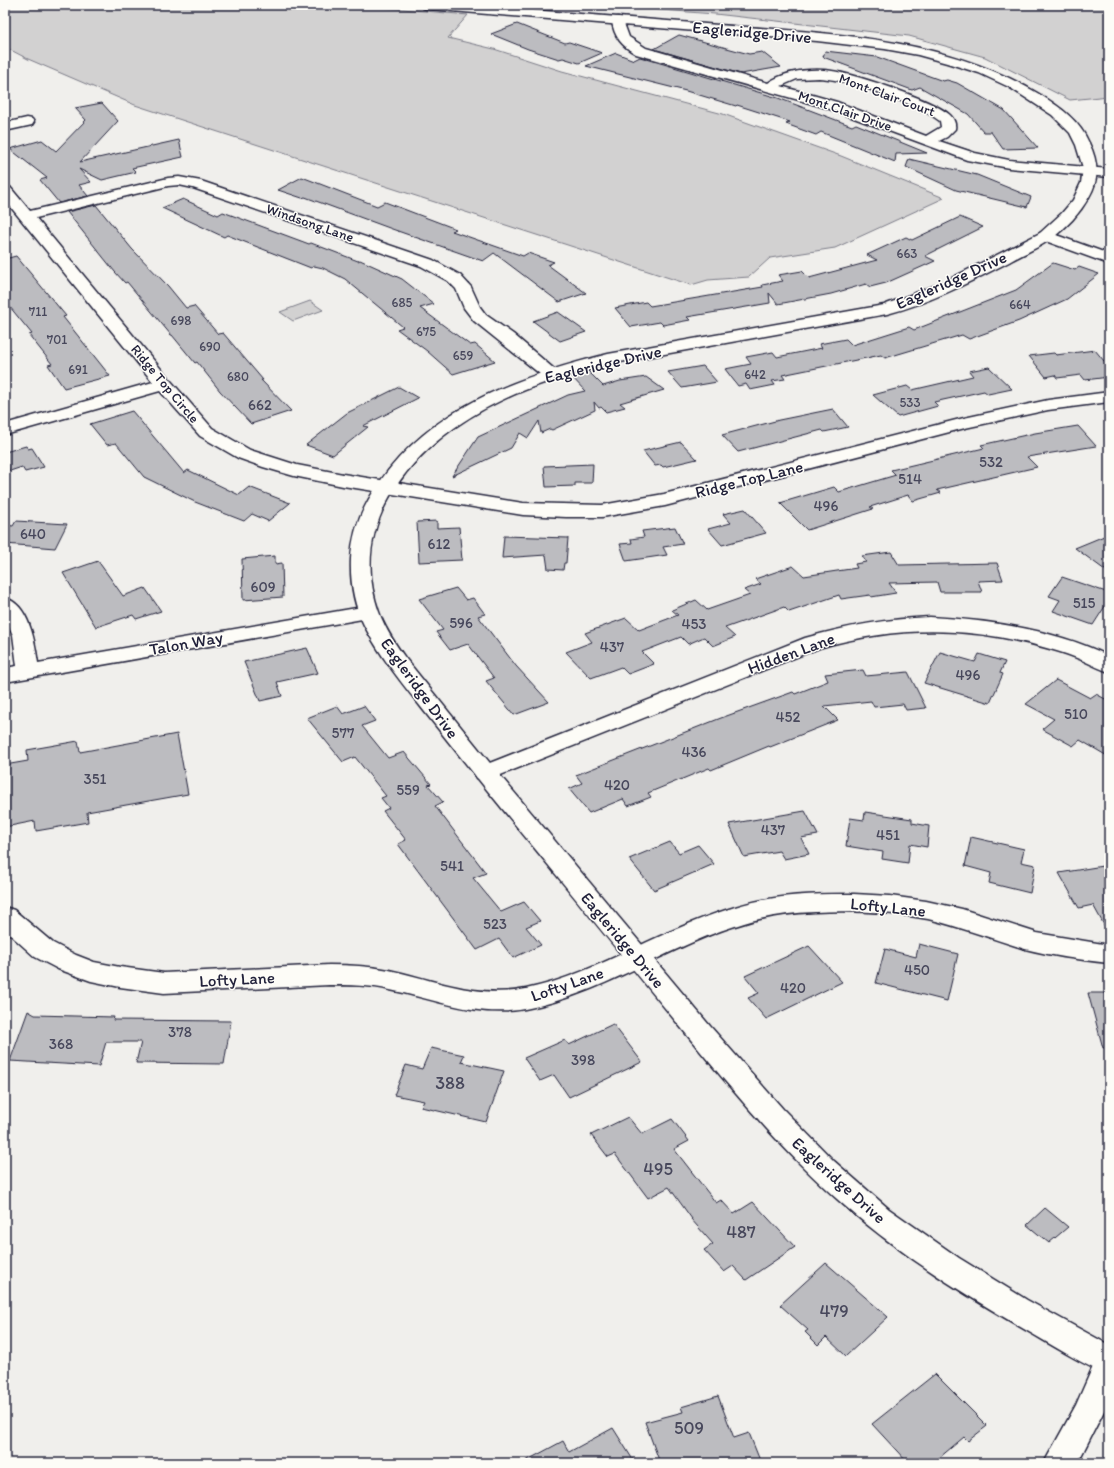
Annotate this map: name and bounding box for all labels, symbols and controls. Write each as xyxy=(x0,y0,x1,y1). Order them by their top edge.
street label: Eagleridge Drive xyxy=(692,17,812,47)
street label: Mont Clair Court xyxy=(837,70,937,120)
street label: Mont Clair Drive xyxy=(796,87,894,135)
street label: Windsong Lane xyxy=(264,200,356,246)
house number: 663 xyxy=(897,246,917,261)
street label: Eagleridge Drive xyxy=(892,247,1010,313)
house number: 685 xyxy=(392,295,413,310)
house number: 664 xyxy=(1009,297,1031,312)
house number: 711 xyxy=(29,304,47,319)
house number: 698 xyxy=(171,313,191,328)
house number: 675 xyxy=(416,324,436,339)
house number: 701 xyxy=(47,332,67,347)
house number: 690 xyxy=(199,339,221,354)
street label: Ridge Top Circle xyxy=(127,341,203,427)
street label: Eagleridge Drive xyxy=(543,341,663,387)
house number: 659 xyxy=(453,348,473,363)
house number: 691 xyxy=(68,362,88,377)
house number: 642 xyxy=(744,367,766,382)
house number: 680 xyxy=(227,369,249,384)
house number: 533 xyxy=(900,395,921,410)
house number: 662 xyxy=(248,396,272,414)
house number: 532 xyxy=(979,453,1003,471)
street label: Ridge Top Lane xyxy=(693,456,805,502)
house number: 514 xyxy=(898,470,922,488)
house number: 496 xyxy=(814,497,838,515)
house number: 640 xyxy=(20,525,46,543)
house number: 612 xyxy=(428,535,450,553)
house number: 609 xyxy=(250,578,276,596)
house number: 515 xyxy=(1073,594,1095,612)
house number: 596 xyxy=(449,614,473,632)
house number: 453 xyxy=(681,615,707,633)
street label: Talon Way xyxy=(148,627,224,659)
street label: Hidden Lane xyxy=(745,628,837,678)
street label: Eagleridge Drive xyxy=(377,634,463,742)
house number: 437 xyxy=(600,638,625,656)
house number: 496 xyxy=(956,666,980,684)
house number: 510 xyxy=(1064,705,1088,723)
house number: 452 xyxy=(776,708,800,726)
house number: 577 xyxy=(332,724,355,742)
house number: 436 xyxy=(681,743,707,761)
house number: 351 xyxy=(83,770,107,788)
house number: 420 xyxy=(604,776,630,794)
house number: 559 xyxy=(396,781,420,799)
house number: 437 xyxy=(761,821,786,839)
house number: 451 xyxy=(876,826,900,844)
house number: 541 xyxy=(440,857,464,875)
street label: Eagleridge Drive xyxy=(577,888,669,992)
street label: Lofty Lane xyxy=(849,893,927,921)
house number: 523 xyxy=(483,915,507,933)
house number: 450 xyxy=(904,961,930,979)
street label: Lofty Lane xyxy=(528,962,606,1006)
street label: Lofty Lane xyxy=(199,967,275,991)
house number: 420 xyxy=(780,979,806,997)
house number: 378 xyxy=(168,1023,192,1041)
house number: 368 xyxy=(49,1035,73,1053)
house number: 398 xyxy=(571,1051,595,1069)
house number: 388 xyxy=(435,1072,465,1094)
street label: Eagleridge Drive xyxy=(788,1133,890,1227)
house number: 495 xyxy=(643,1158,673,1180)
house number: 487 xyxy=(726,1221,756,1243)
house number: 479 xyxy=(819,1300,849,1322)
house number: 509 xyxy=(674,1417,704,1439)

